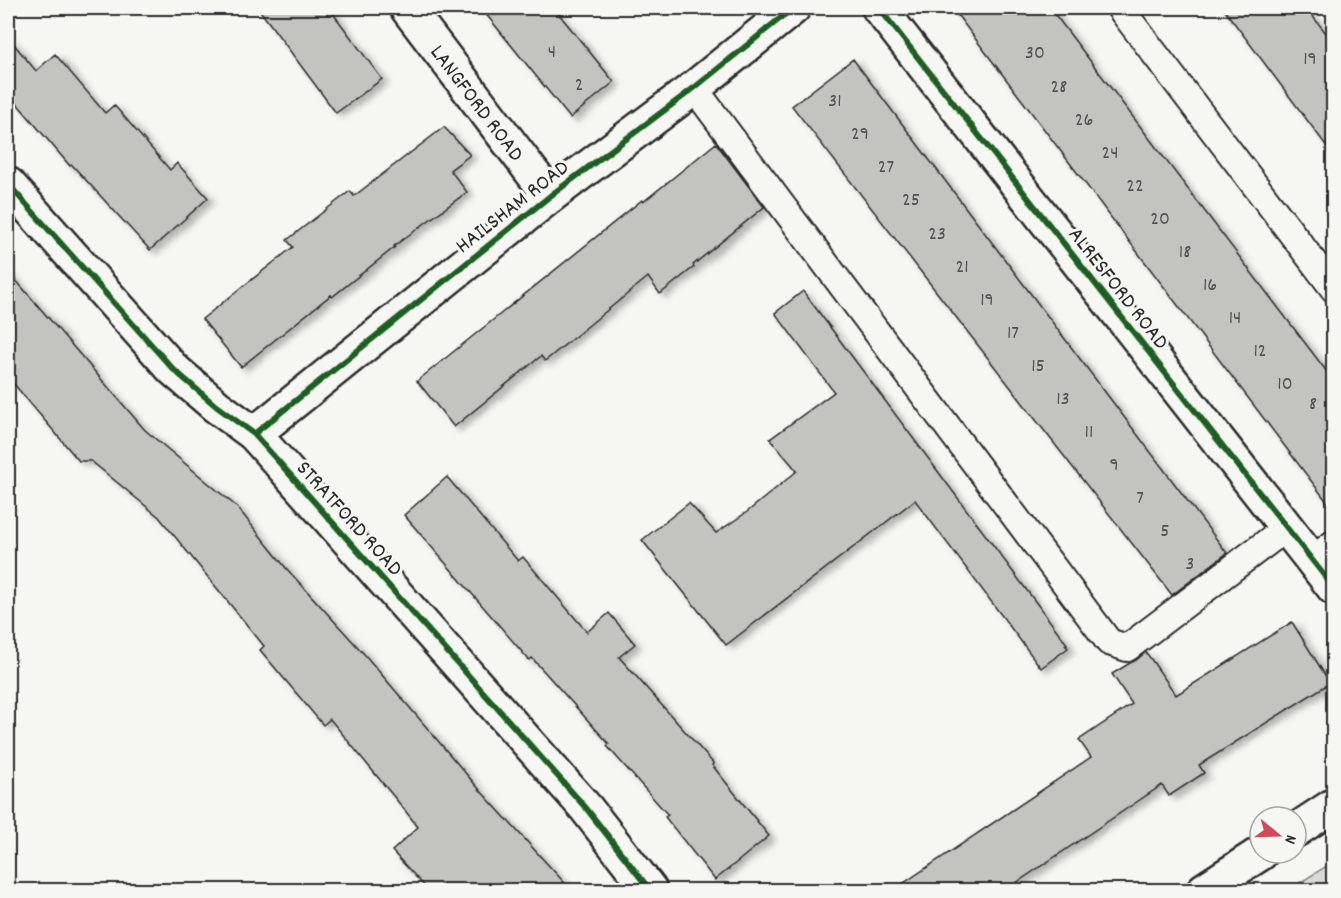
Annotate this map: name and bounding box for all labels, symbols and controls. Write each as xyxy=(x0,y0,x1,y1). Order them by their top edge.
street label: LANGFORD ROAD xyxy=(421,39,530,169)
house number: 4 xyxy=(548,39,556,67)
house number: 30 xyxy=(1025,40,1045,68)
house number: 19 xyxy=(1303,46,1317,74)
house number: 2 xyxy=(575,72,583,100)
house number: 28 xyxy=(1051,74,1067,102)
house number: 31 xyxy=(828,88,842,116)
house number: 26 xyxy=(1075,107,1093,135)
house number: 29 xyxy=(851,121,869,149)
house number: 24 xyxy=(1101,140,1119,168)
street label: HAILSHAM ROAD xyxy=(450,153,577,262)
house number: 27 xyxy=(878,154,894,182)
house number: 22 xyxy=(1126,173,1144,201)
house number: 25 xyxy=(902,187,920,215)
house number: 20 xyxy=(1150,206,1170,234)
house number: 23 xyxy=(928,221,946,249)
street label: ALRESFORD ROAD xyxy=(1060,221,1175,357)
house number: 18 xyxy=(1179,239,1191,267)
house number: 21 xyxy=(955,254,969,282)
house number: 16 xyxy=(1203,272,1217,300)
house number: 19 xyxy=(980,287,994,315)
house number: 14 xyxy=(1229,305,1241,333)
house number: 17 xyxy=(1007,320,1019,348)
house number: 12 xyxy=(1253,338,1267,366)
house number: 15 xyxy=(1031,353,1045,381)
house number: 10 xyxy=(1277,371,1293,399)
house number: 13 xyxy=(1056,386,1070,414)
house number: 8 xyxy=(1309,391,1317,419)
house number: 11 xyxy=(1085,419,1093,447)
house number: 9 xyxy=(1109,452,1119,480)
street label: STRATFORD ROAD xyxy=(288,455,409,584)
house number: 7 xyxy=(1136,485,1144,513)
house number: 5 xyxy=(1160,518,1170,546)
house number: 3 xyxy=(1186,551,1194,579)
north arrow xyxy=(1248,805,1308,865)
text: N xyxy=(1278,832,1302,847)

